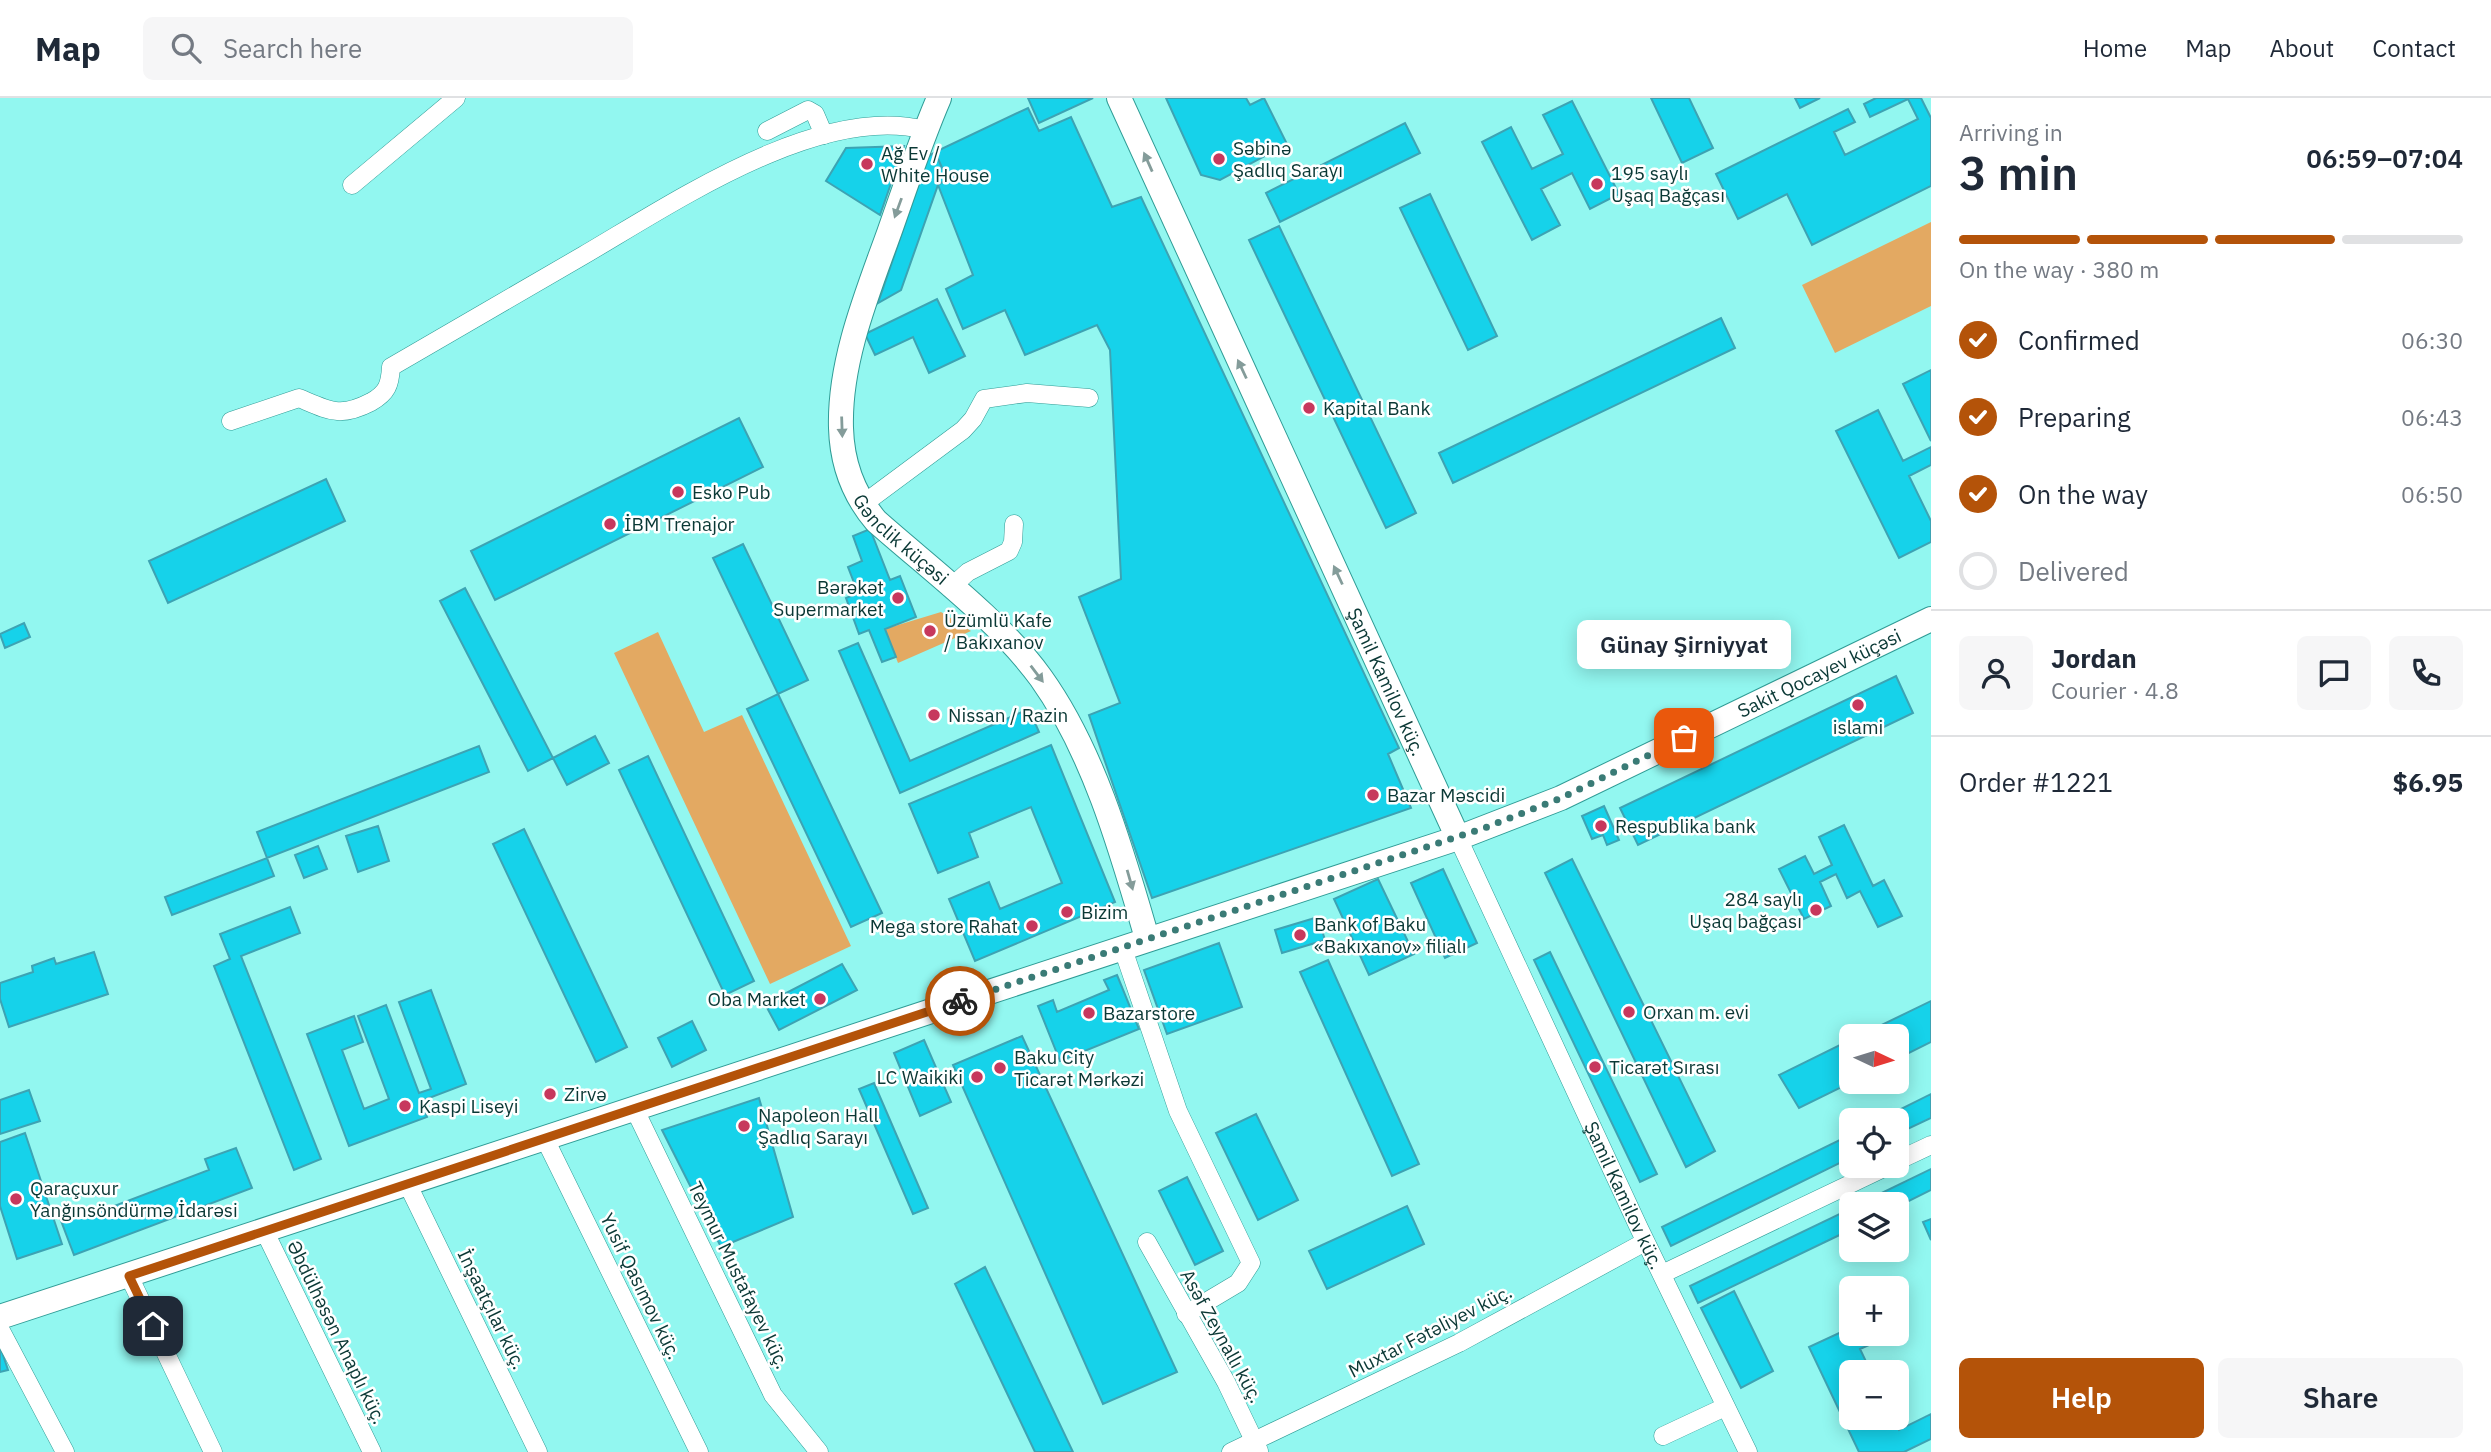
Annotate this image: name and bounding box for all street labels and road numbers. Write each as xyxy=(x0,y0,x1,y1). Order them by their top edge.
street label: Gənclik küçəsi xyxy=(848,489,954,590)
street label: Şamil Kamilov küç. xyxy=(1342,604,1431,760)
street label: Sakit Qocayev küçəsi xyxy=(1733,623,1905,723)
street label: Şamil Kamilov küç. xyxy=(1579,1118,1669,1273)
street label: Teymur Mustafayev küç. xyxy=(683,1177,795,1373)
street label: Yusif Qasımov küç. xyxy=(595,1209,687,1363)
street label: Əbdülhəsən Anaplı küç. xyxy=(282,1236,392,1428)
street label: İnşaatçılar küç. xyxy=(453,1245,531,1373)
street label: Asəf Zeynallı küç. xyxy=(1175,1265,1269,1407)
street label: Muxtar Fətəliyev küç. xyxy=(1344,1279,1516,1383)

